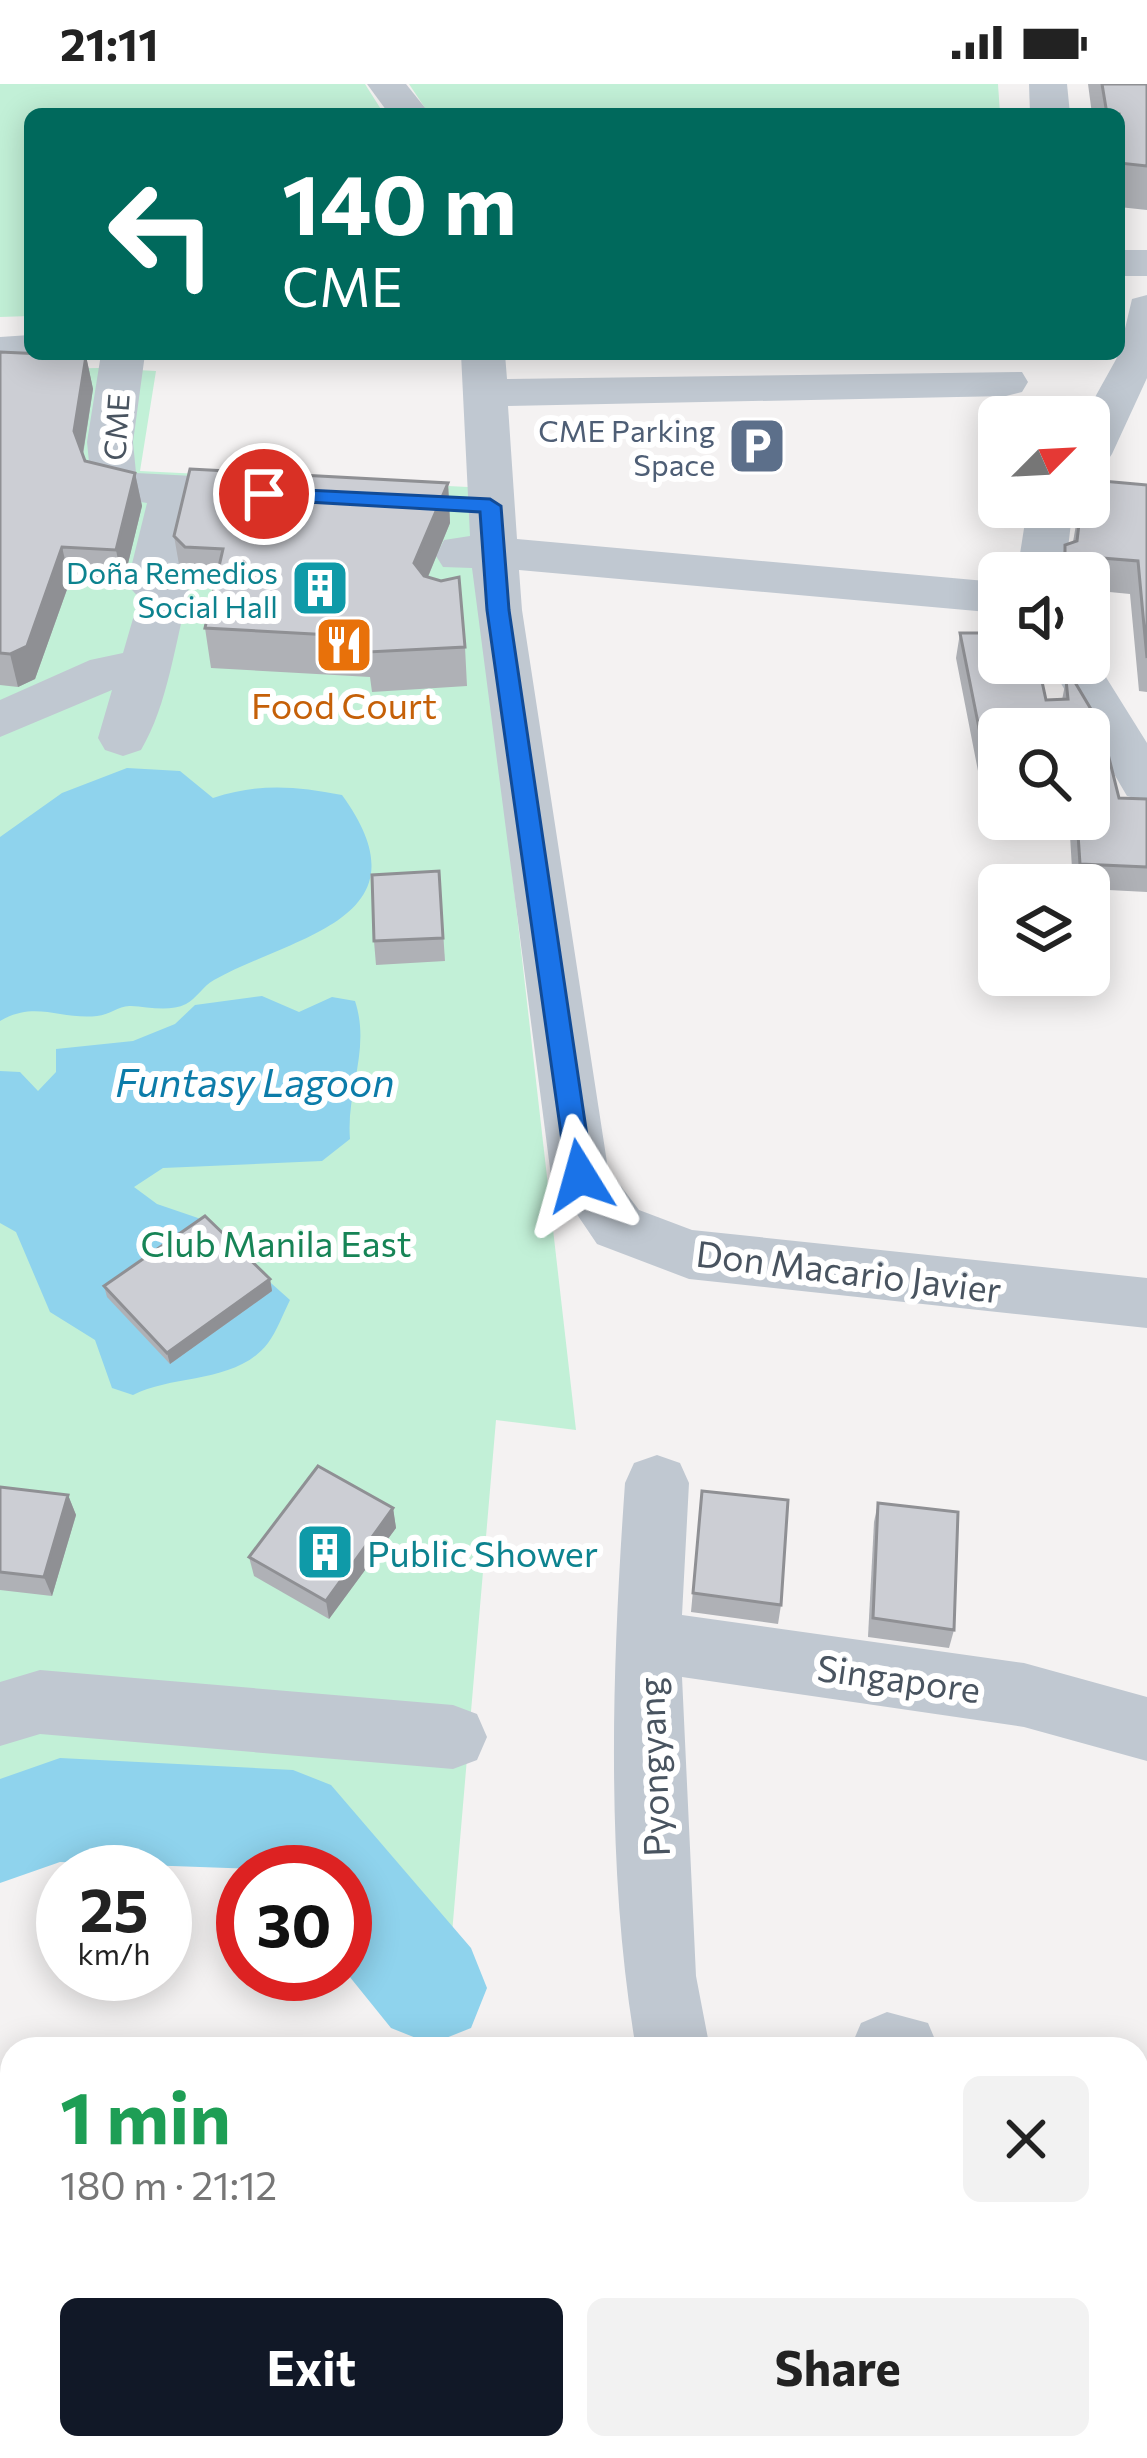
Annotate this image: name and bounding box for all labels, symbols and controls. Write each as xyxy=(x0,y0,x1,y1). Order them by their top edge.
text: 21:11 xyxy=(60,15,159,70)
text: 140 m xyxy=(282,150,517,252)
icon: left xyxy=(84,156,240,312)
text: CME xyxy=(282,252,403,318)
street label: CME xyxy=(94,392,136,462)
north arrow xyxy=(978,396,1110,528)
map controls xyxy=(978,396,1110,996)
place label: CME Parking Space xyxy=(538,411,715,482)
parking icon: CME Parking Space xyxy=(726,415,788,477)
pin xyxy=(213,443,315,545)
icon: arrive xyxy=(231,461,297,527)
button: sound xyxy=(978,552,1110,684)
place label: Doña Remedios Social Hall xyxy=(66,553,278,624)
building icon: Doña Remedios Social Hall xyxy=(289,557,351,619)
restaurant icon: Food Court xyxy=(313,614,375,676)
place label: Food Court xyxy=(251,682,437,726)
button: search xyxy=(978,708,1110,840)
button: layers xyxy=(978,864,1110,996)
water label: Funtasy Lagoon xyxy=(115,1057,395,1105)
position arrow xyxy=(517,1113,643,1239)
park label: Club Manila East xyxy=(140,1220,412,1264)
street label: Don Macario Javier xyxy=(694,1229,1004,1311)
building icon: Public Shower xyxy=(294,1521,356,1583)
place label: Public Shower xyxy=(367,1530,598,1574)
street label: Singapore xyxy=(814,1644,984,1710)
street label: Pyongyang xyxy=(627,1677,677,1857)
speed limit sign: 30 xyxy=(216,1845,372,2001)
text: 25 xyxy=(79,1871,149,1944)
text: km/h xyxy=(78,1934,150,1971)
text: 1 min xyxy=(60,2071,231,2159)
button: close xyxy=(963,2076,1089,2202)
text: 180 m · 21:12 xyxy=(60,2160,277,2208)
button: Exit xyxy=(60,2298,563,2436)
button: Share xyxy=(587,2298,1089,2436)

